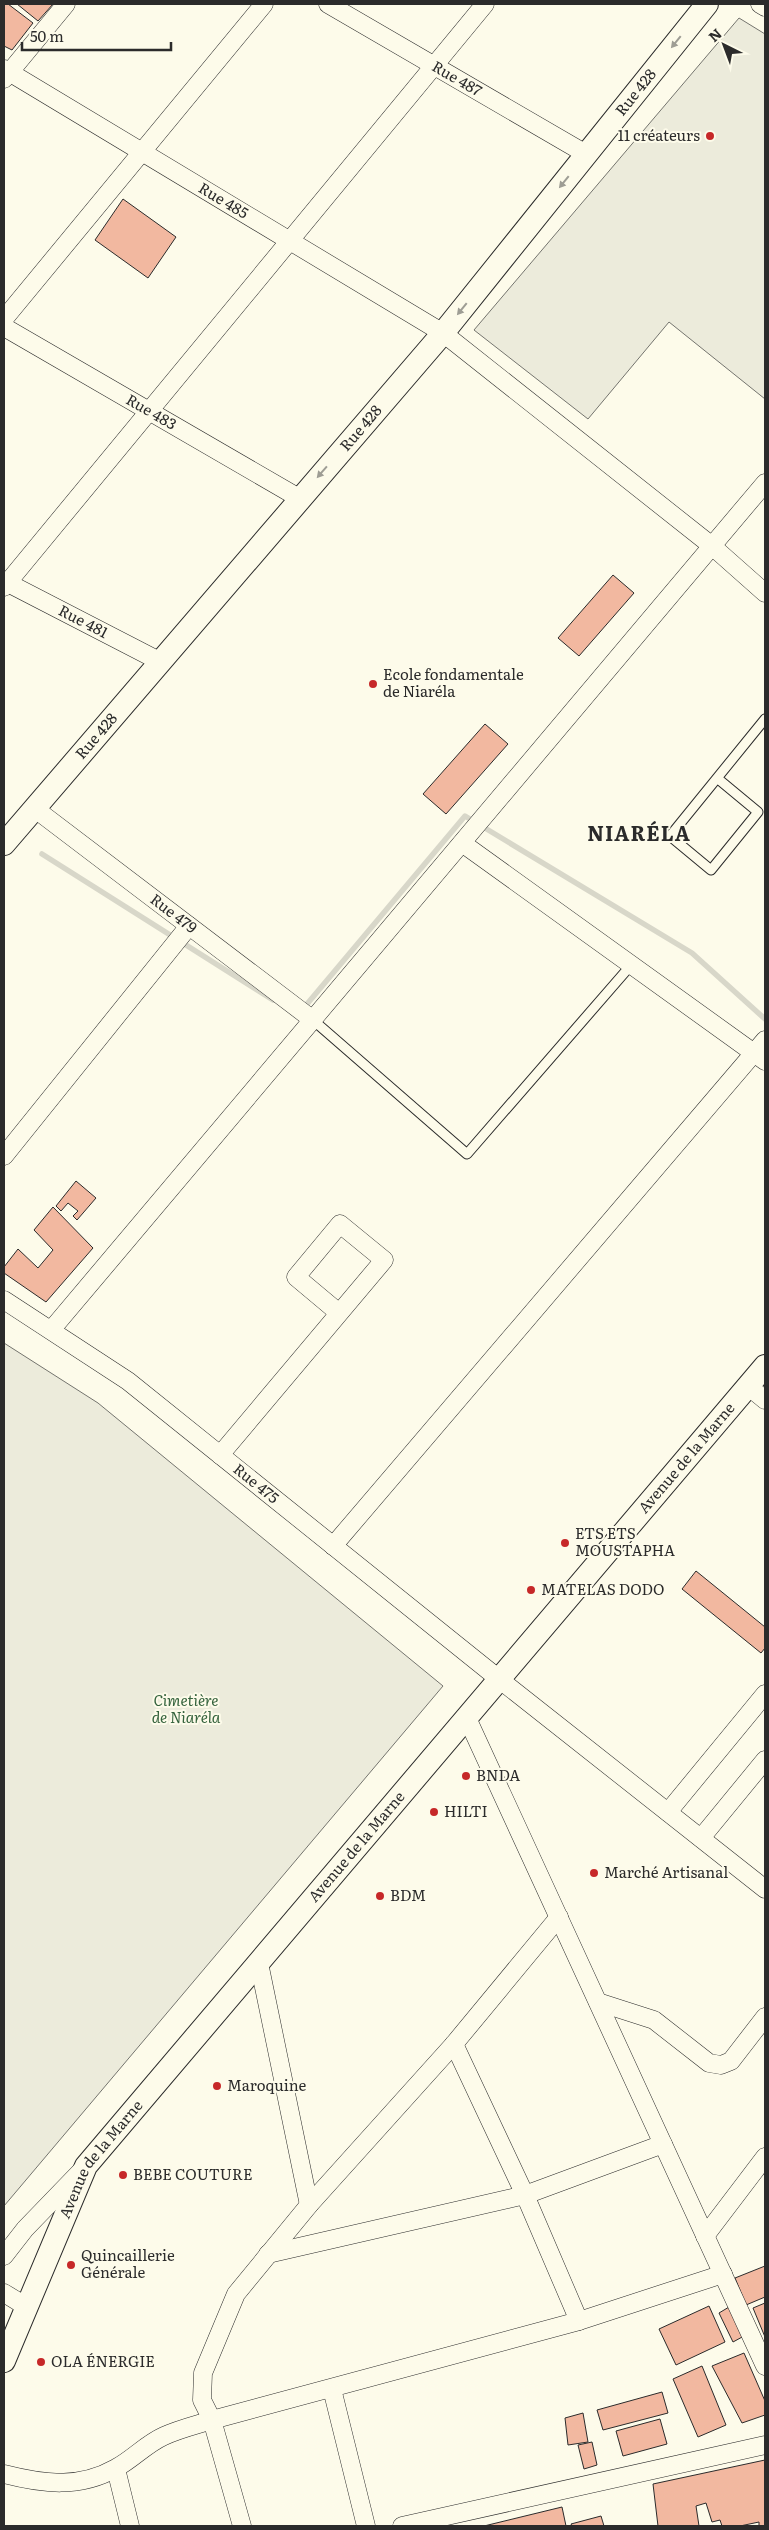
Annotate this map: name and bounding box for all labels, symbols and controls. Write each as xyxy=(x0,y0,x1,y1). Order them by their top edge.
scale bar xyxy=(22,20,171,52)
north arrow xyxy=(699,20,749,70)
text: N xyxy=(704,23,726,46)
text: 50 m xyxy=(30,24,64,47)
one-way arrow xyxy=(671,35,682,48)
street label: Rue 487 xyxy=(428,54,487,101)
street label: Rue 428 xyxy=(609,63,661,120)
place label: 11 créateurs xyxy=(618,123,700,146)
marker: 11 créateurs xyxy=(704,130,716,142)
one-way arrow xyxy=(558,175,569,188)
street label: Rue 485 xyxy=(195,176,254,224)
one-way arrow xyxy=(456,302,467,315)
street label: Rue 483 xyxy=(122,387,181,435)
street label: Rue 428 xyxy=(333,399,387,456)
one-way arrow xyxy=(317,466,328,478)
street label: Rue 481 xyxy=(55,598,113,643)
place label: Ecole fondamentale de Niaréla xyxy=(383,662,524,702)
marker: Ecole fondamentale de Niaréla xyxy=(367,678,379,690)
street label: Rue 428 xyxy=(69,707,122,764)
district label: NIARÉLA xyxy=(587,817,691,847)
street label: Rue 479 xyxy=(146,887,203,938)
street label: Avenue de la Marne xyxy=(632,1397,740,1518)
street label: Rue 475 xyxy=(229,1457,285,1508)
place label: ETS ETS MOUSTAPHA xyxy=(575,1521,675,1561)
marker: ETS ETS MOUSTAPHA xyxy=(559,1537,571,1549)
place label: MATELAS DODO xyxy=(541,1577,665,1600)
marker: MATELAS DODO xyxy=(525,1584,537,1596)
park label: Cimetière de Niaréla xyxy=(152,1688,221,1728)
place label: BNDA xyxy=(476,1763,520,1786)
marker: BNDA xyxy=(460,1770,472,1782)
street label: Avenue de la Marne xyxy=(302,1785,410,1906)
place label: HILTI xyxy=(444,1799,488,1822)
marker: HILTI xyxy=(428,1806,440,1818)
place label: Marché Artisanal xyxy=(604,1860,728,1883)
marker: Marché Artisanal xyxy=(588,1867,600,1879)
place label: BDM xyxy=(390,1883,426,1906)
marker: BDM xyxy=(374,1890,386,1902)
place label: Maroquine xyxy=(227,2073,307,2096)
marker: Maroquine xyxy=(211,2080,223,2092)
street label: Avenue de la Marne xyxy=(52,2094,147,2222)
place label: BEBE COUTURE xyxy=(133,2162,252,2185)
marker: BEBE COUTURE xyxy=(117,2169,129,2181)
place label: Quincaillerie Générale xyxy=(81,2243,175,2283)
marker: Quincaillerie Générale xyxy=(65,2259,77,2271)
place label: OLA ÉNERGIE xyxy=(51,2349,155,2372)
marker: OLA ÉNERGIE xyxy=(35,2356,47,2368)

